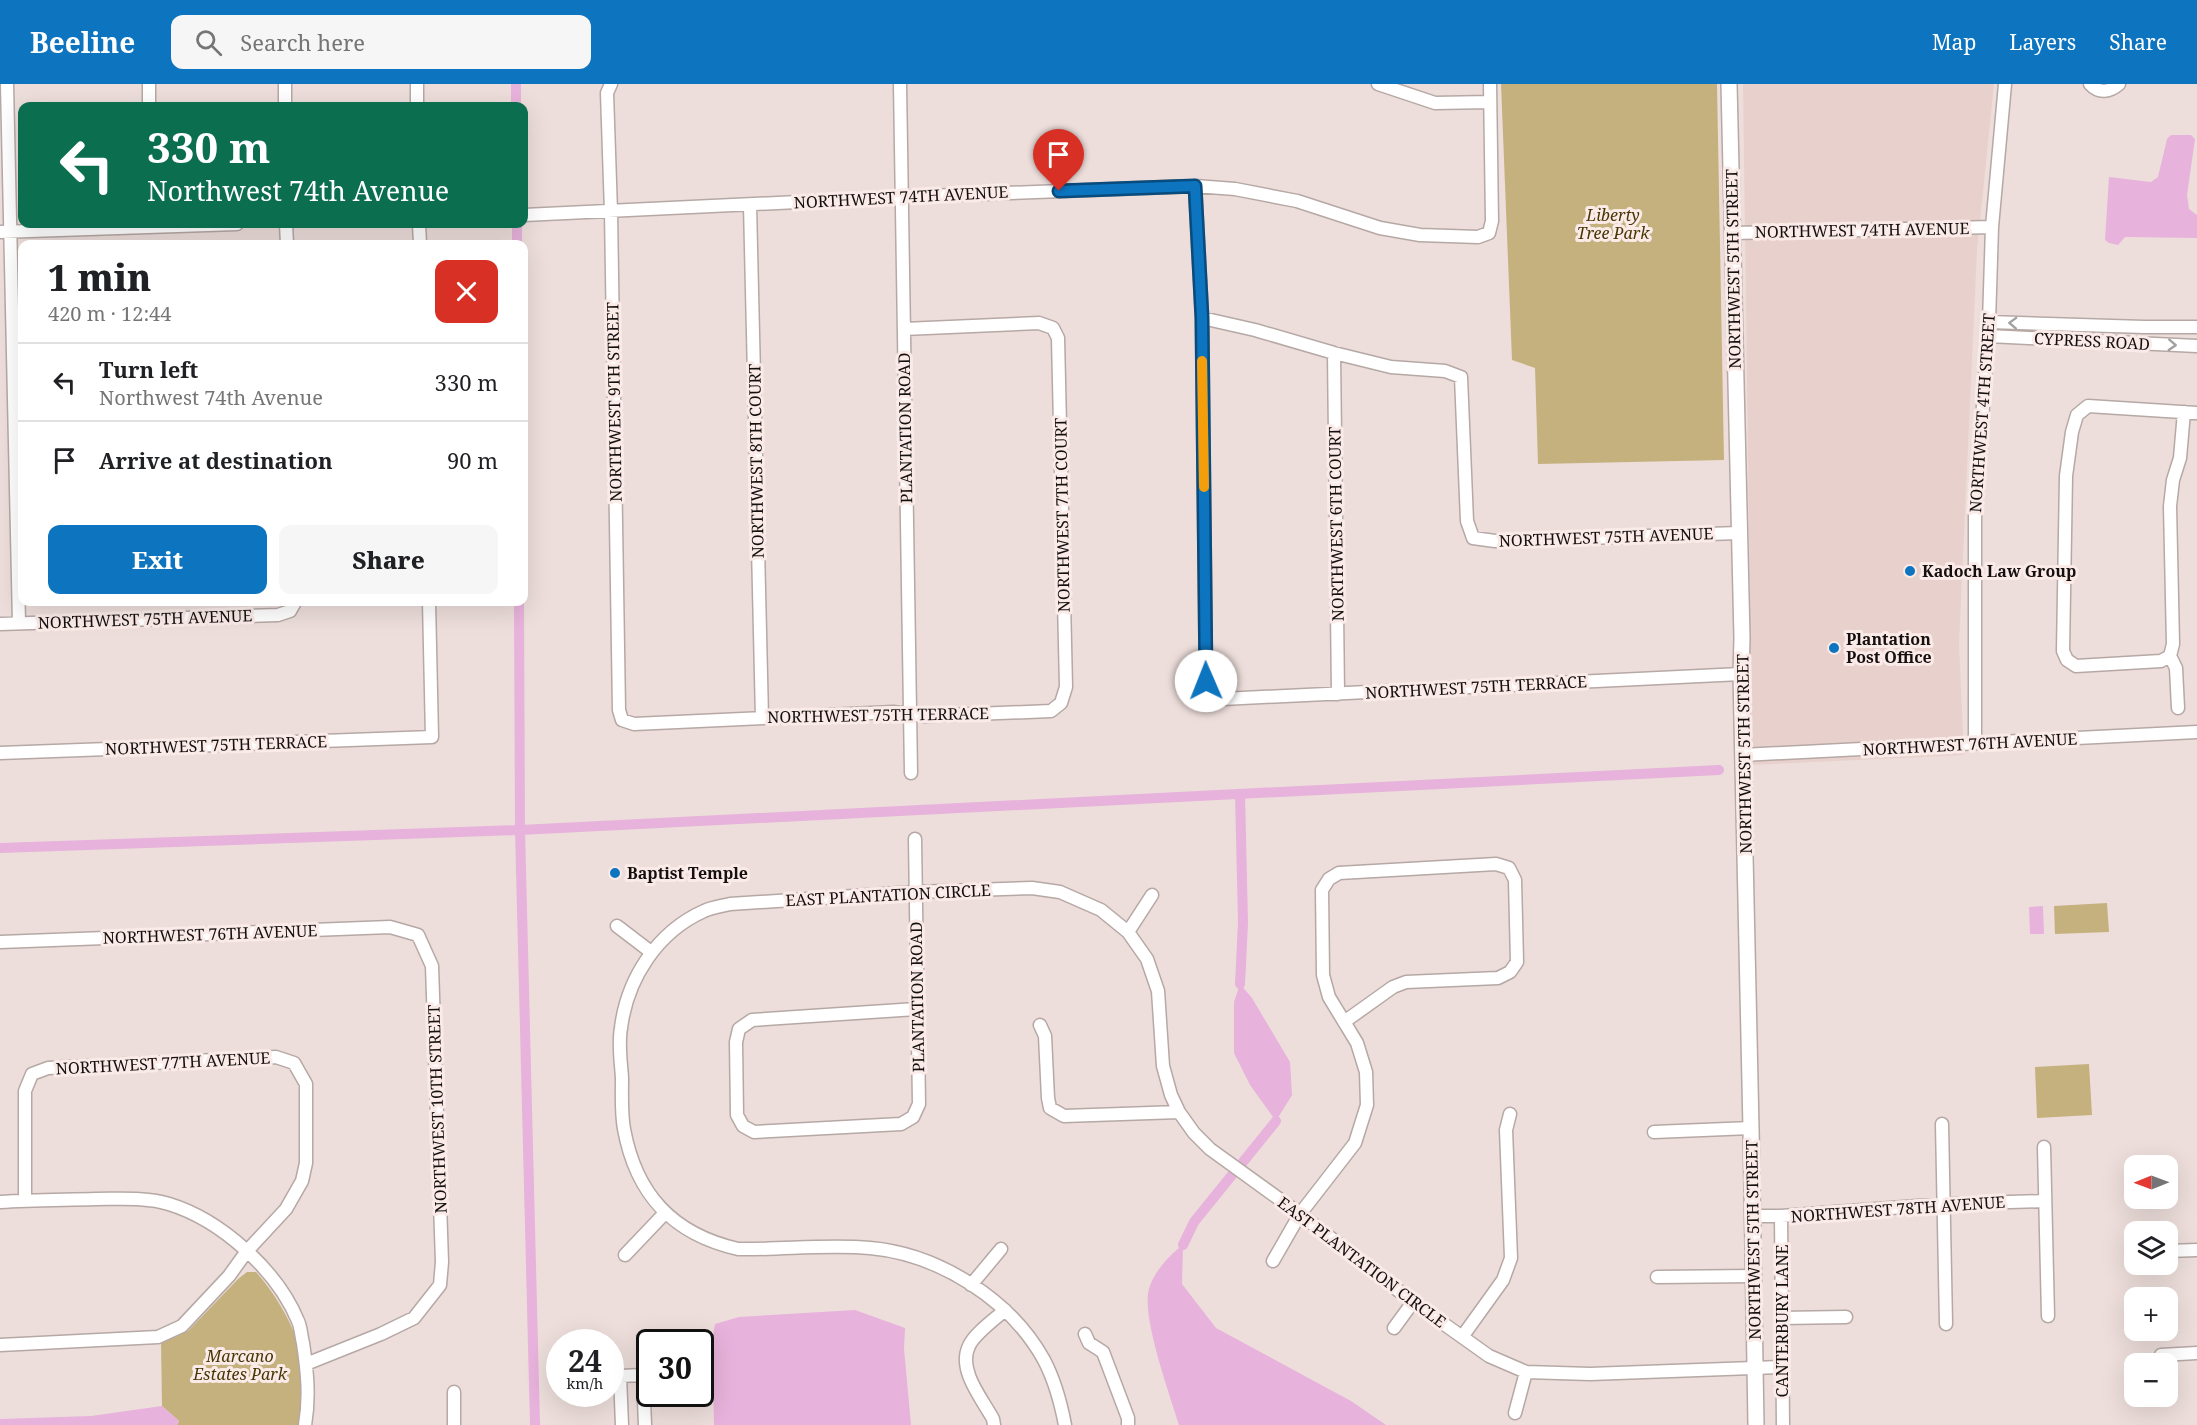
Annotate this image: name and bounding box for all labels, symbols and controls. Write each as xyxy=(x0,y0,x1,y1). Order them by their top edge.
search box xyxy=(171,15,591,69)
text: Beeline xyxy=(30,23,135,61)
icon: search xyxy=(192,26,225,59)
text: Search here xyxy=(240,27,365,57)
text: Map xyxy=(1932,28,1976,56)
text: Layers xyxy=(2009,28,2076,56)
text: Share xyxy=(2109,28,2167,56)
text: 330 m xyxy=(147,118,271,175)
icon: left xyxy=(48,126,126,204)
pin xyxy=(1033,129,1084,191)
icon: arrive xyxy=(1042,138,1075,171)
street label: NORTHWEST 5TH STREET xyxy=(1720,169,1746,369)
text: Northwest 74th Avenue xyxy=(147,172,449,209)
street label: NORTHWEST 74TH AVENUE xyxy=(793,180,1009,214)
park label: Liberty Tree Park xyxy=(1577,204,1650,244)
street label: NORTHWEST 74TH AVENUE xyxy=(1754,217,1970,243)
text: 1 min xyxy=(48,253,151,302)
button: close xyxy=(435,260,498,323)
text: 420 m · 12:44 xyxy=(48,300,171,327)
street label: NORTHWEST 9TH STREET xyxy=(601,302,627,502)
street label: NORTHWEST 4TH STREET xyxy=(1964,312,2000,513)
one-way arrow xyxy=(2008,316,2017,329)
street label: CYPRESS ROAD xyxy=(2033,327,2151,355)
one-way arrow xyxy=(2168,339,2177,351)
street label: PLANTATION ROAD xyxy=(893,352,917,504)
text: Turn left xyxy=(99,354,198,384)
street label: NORTHWEST 8TH COURT xyxy=(743,363,769,558)
icon: left xyxy=(48,366,81,399)
text: 330 m xyxy=(435,367,498,397)
text: Northwest 74th Avenue xyxy=(99,384,323,411)
street label: NORTHWEST 7TH COURT xyxy=(1049,417,1075,612)
street label: NORTHWEST 6TH COURT xyxy=(1323,426,1349,621)
icon: arrive xyxy=(48,444,81,477)
text: Arrive at destination xyxy=(99,445,333,475)
text: 90 m xyxy=(447,445,498,475)
street label: NORTHWEST 75TH AVENUE xyxy=(1498,522,1714,552)
button: Exit xyxy=(48,525,267,594)
button: Share xyxy=(279,525,498,594)
place label: Kadoch Law Group xyxy=(1922,560,2076,582)
marker: Kadoch Law Group xyxy=(1903,564,1917,578)
street label: NORTHWEST 75TH AVENUE xyxy=(37,604,253,634)
place label: Plantation Post Office xyxy=(1846,628,1932,668)
marker: Plantation Post Office xyxy=(1827,641,1841,655)
position arrow xyxy=(1174,649,1238,713)
street label: NORTHWEST 5TH STREET xyxy=(1731,654,1757,854)
street label: NORTHWEST 75TH TERRACE xyxy=(1365,670,1587,704)
street label: NORTHWEST 75TH TERRACE xyxy=(767,702,989,728)
street label: NORTHWEST 76TH AVENUE xyxy=(1862,727,2078,761)
street label: NORTHWEST 75TH TERRACE xyxy=(105,730,327,760)
place label: Baptist Temple xyxy=(627,862,748,884)
marker: Baptist Temple xyxy=(608,866,622,880)
street label: EAST PLANTATION CIRCLE xyxy=(785,879,991,911)
street label: NORTHWEST 76TH AVENUE xyxy=(102,919,318,949)
street label: PLANTATION ROAD xyxy=(905,921,929,1073)
street label: NORTHWEST 10TH STREET xyxy=(422,1004,452,1214)
street label: NORTHWEST 77TH AVENUE xyxy=(55,1046,271,1080)
street label: NORTHWEST 5TH STREET xyxy=(1740,1140,1766,1340)
north arrow xyxy=(2124,1155,2178,1209)
map controls xyxy=(2124,1155,2178,1407)
street label: EAST PLANTATION CIRCLE xyxy=(1273,1191,1451,1333)
street label: NORTHWEST 78TH AVENUE xyxy=(1790,1191,2006,1227)
button: layers xyxy=(2124,1221,2178,1275)
street label: CANTERBURY LANE xyxy=(1771,1244,1793,1398)
button: + xyxy=(2124,1287,2178,1341)
speed limit sign: 30 xyxy=(636,1329,714,1407)
text: 24 xyxy=(568,1340,602,1381)
park label: Marcano Estates Park xyxy=(192,1345,288,1385)
button: − xyxy=(2124,1353,2178,1407)
text: km/h xyxy=(567,1373,603,1393)

